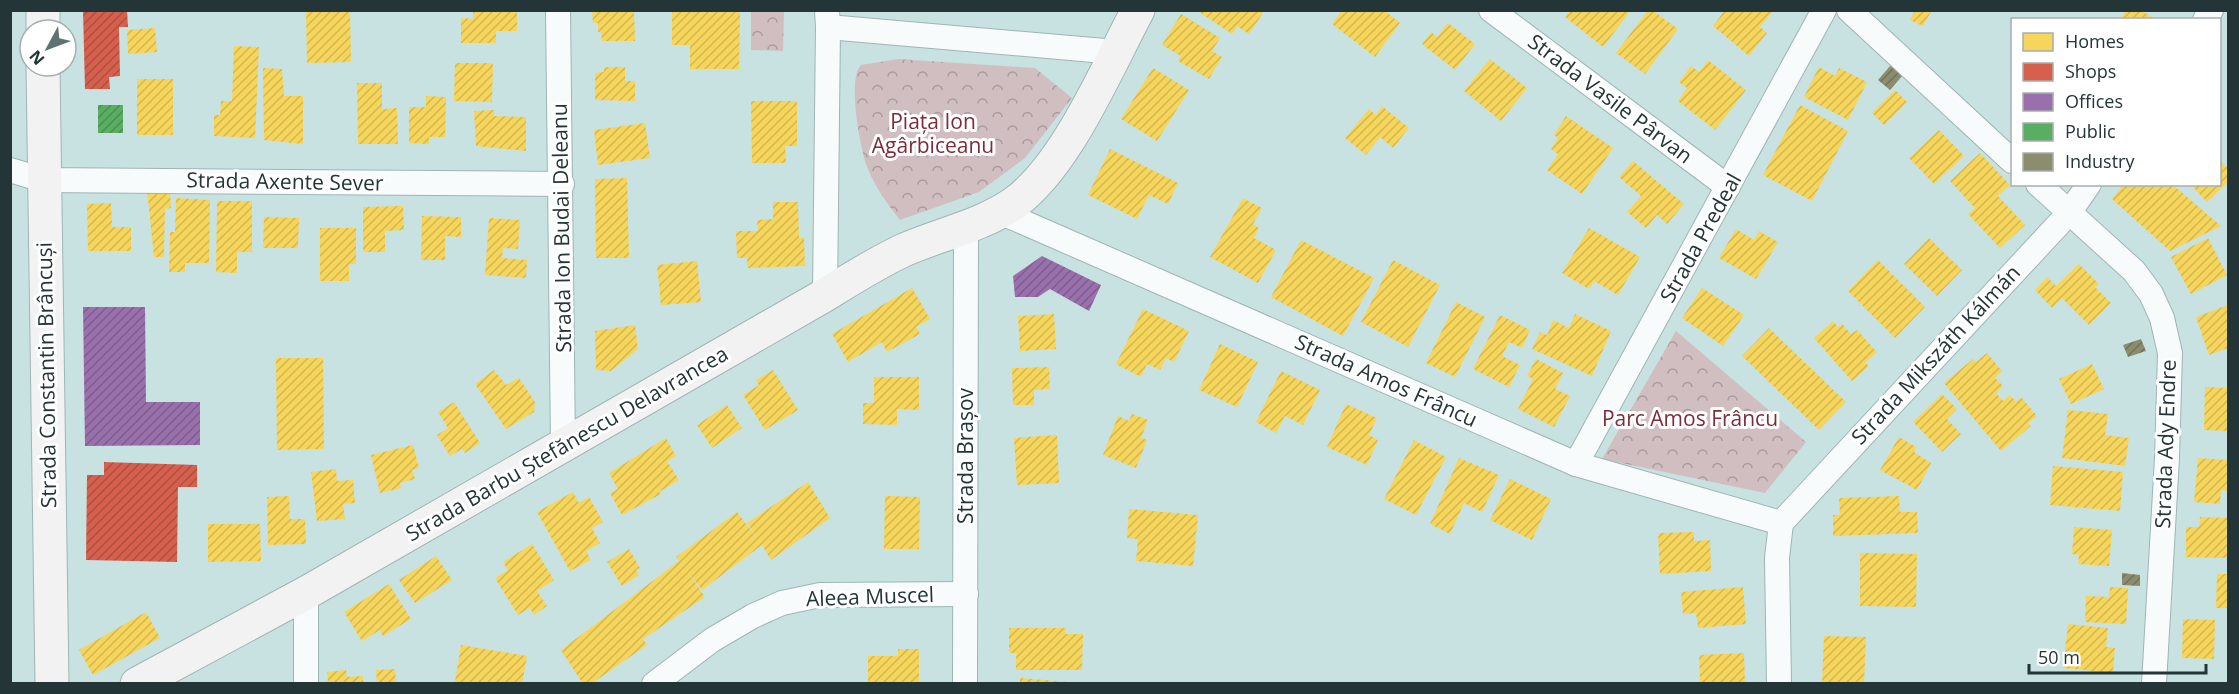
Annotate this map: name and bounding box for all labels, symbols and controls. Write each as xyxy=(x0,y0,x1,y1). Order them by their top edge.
north arrow xyxy=(18,18,78,78)
legend xyxy=(2011,18,2221,186)
street label: Strada Vasile Pârvan xyxy=(1523,27,1699,169)
text: Homes xyxy=(2065,29,2124,53)
text: N xyxy=(24,46,49,70)
text: Shops xyxy=(2065,59,2116,83)
text: Offices xyxy=(2065,89,2123,113)
street label: Strada Ion Budai Deleanu xyxy=(545,103,577,353)
park label: Piața Ion Agârbiceanu xyxy=(872,107,994,159)
text: Public xyxy=(2065,119,2116,143)
text: Industry xyxy=(2065,149,2135,173)
street label: Strada Axente Sever xyxy=(186,165,384,197)
street label: Strada Predeal xyxy=(1653,168,1747,307)
street label: Strada Constantin Brâncuși xyxy=(30,242,62,508)
street label: Strada Mikszáth Kálmán xyxy=(1845,259,2026,450)
street label: Strada Amos Frâncu xyxy=(1291,327,1482,433)
street label: Strada Barbu Ștefănescu Delavrancea xyxy=(400,339,733,547)
street label: Strada Ady Endre xyxy=(2148,359,2182,529)
street label: Strada Brașov xyxy=(951,387,979,524)
park label: Parc Amos Frâncu xyxy=(1602,404,1778,432)
street label: Aleea Muscel xyxy=(805,580,935,612)
scale bar xyxy=(2029,637,2206,675)
text: 50 m xyxy=(2038,645,2080,669)

